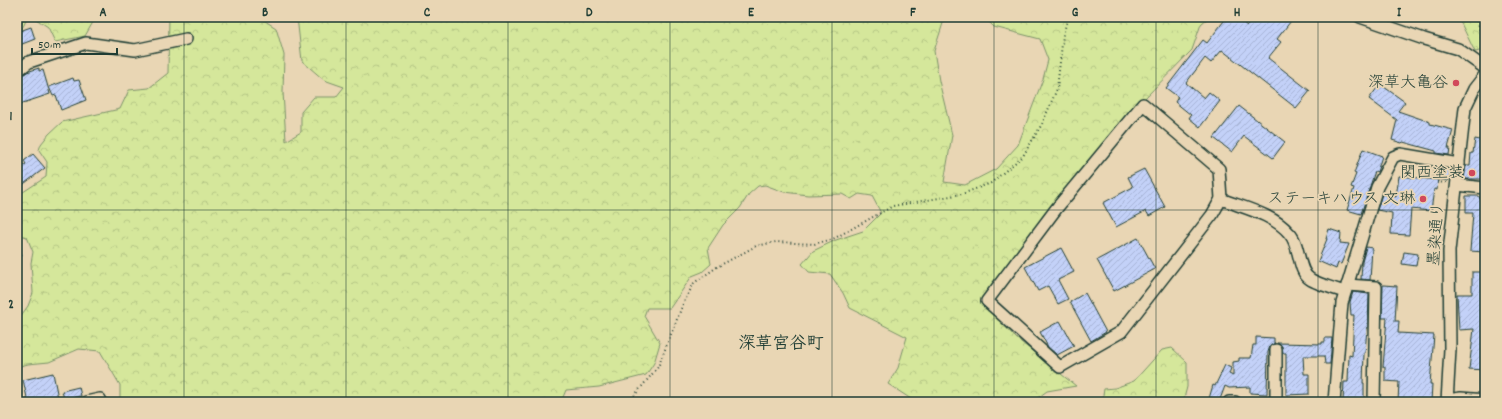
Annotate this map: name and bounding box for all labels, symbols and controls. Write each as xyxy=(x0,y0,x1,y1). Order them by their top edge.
text: A xyxy=(99,4,107,23)
text: B xyxy=(262,4,268,23)
text: C xyxy=(424,4,431,23)
text: D xyxy=(586,4,593,23)
text: E xyxy=(748,4,755,23)
text: F xyxy=(910,4,916,23)
text: G xyxy=(1072,4,1079,23)
text: H xyxy=(1234,4,1241,23)
text: I xyxy=(1397,4,1402,23)
scale bar xyxy=(32,30,117,56)
text: 50 m xyxy=(38,37,61,54)
place label: 深草大亀谷 xyxy=(1368,72,1448,95)
marker: 深草大亀谷 xyxy=(1451,78,1461,88)
text: 1 xyxy=(10,108,13,127)
place label: 関西塗装 xyxy=(1400,162,1464,185)
marker: 関西塗装 xyxy=(1467,168,1477,178)
place label: ステーキハウス 文琳 xyxy=(1267,188,1415,211)
marker: ステーキハウス 文琳 xyxy=(1418,194,1428,204)
street label: 墨染通り xyxy=(1423,201,1451,267)
text: 2 xyxy=(8,296,14,315)
district label: 深草宮谷町 xyxy=(739,333,824,357)

